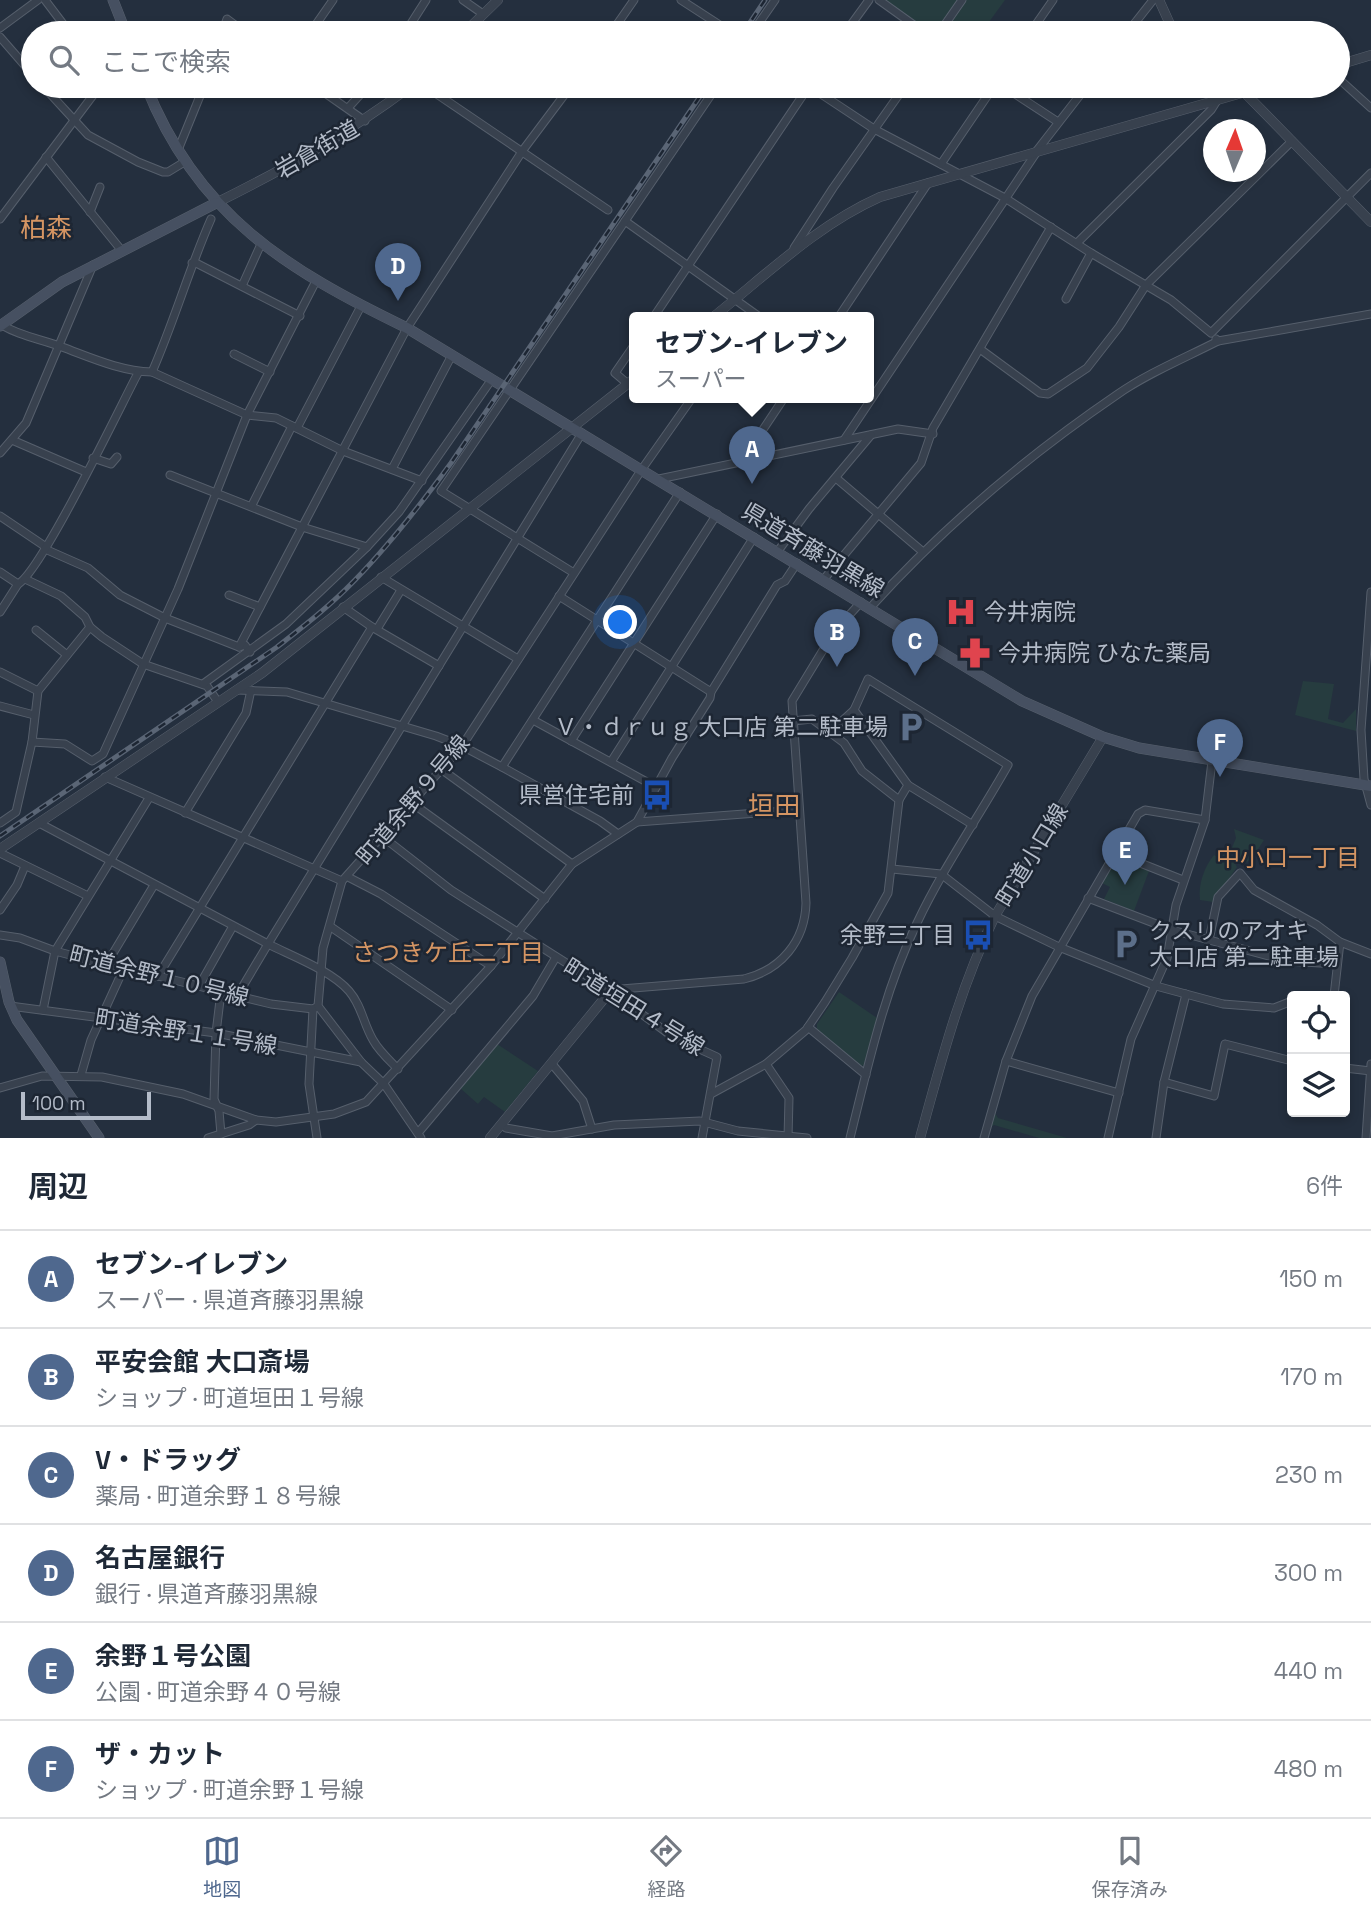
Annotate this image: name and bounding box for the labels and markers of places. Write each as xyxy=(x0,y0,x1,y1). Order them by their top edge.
pin: D xyxy=(375,243,421,301)
pin: A xyxy=(729,426,775,484)
hospital icon: 今井病院 xyxy=(944,595,978,629)
place label: 今井病院 xyxy=(984,597,1076,627)
pin: B xyxy=(814,609,860,667)
pin: C xyxy=(892,618,938,676)
pharmacy icon: 今井病院 ひなた薬局 xyxy=(958,636,992,670)
place label: 今井病院 ひなた薬局 xyxy=(998,638,1211,668)
parking icon: Ｖ・ｄｒｕｇ 大口店 第二駐車場 xyxy=(894,710,928,744)
place label: Ｖ・ｄｒｕｇ 大口店 第二駐車場 xyxy=(554,712,888,742)
pin: F xyxy=(1197,719,1243,777)
bus stop icon: 県営住宅前 xyxy=(640,778,674,812)
place label: 県営住宅前 xyxy=(519,780,634,810)
pin: E xyxy=(1102,827,1148,885)
place label: クスリのアオキ 大口店 第二駐車場 xyxy=(1149,916,1339,972)
bus stop icon: 余野三丁目 xyxy=(961,918,995,952)
place label: 余野三丁目 xyxy=(840,920,955,950)
parking icon: クスリのアオキ 大口店 第二駐車場 xyxy=(1109,927,1143,961)

